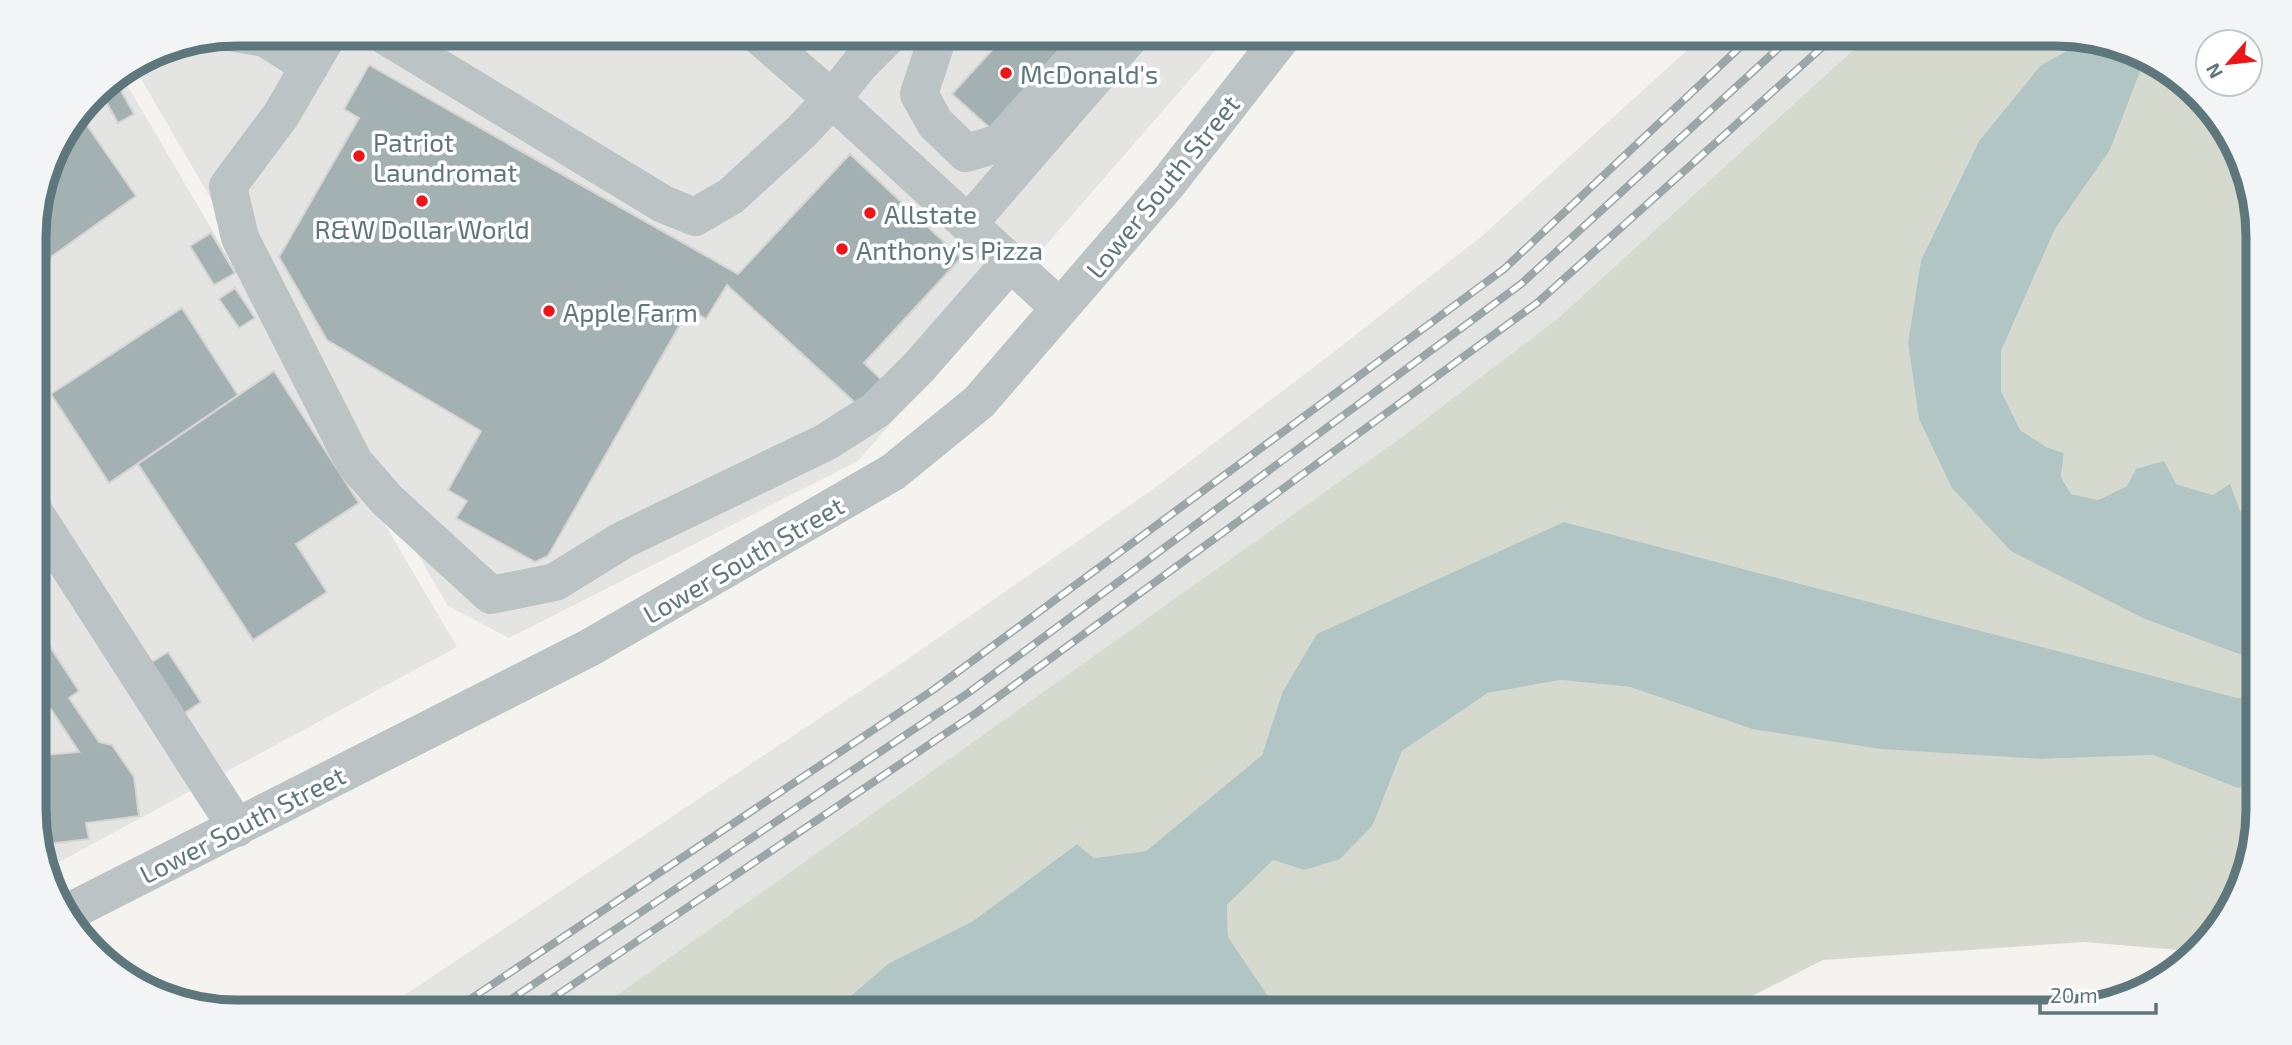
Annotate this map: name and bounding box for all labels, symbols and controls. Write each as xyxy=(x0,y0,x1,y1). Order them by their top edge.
north arrow xyxy=(2194,28,2264,98)
place label: McDonald's xyxy=(1020,58,1158,89)
text: N xyxy=(2200,60,2227,83)
marker: McDonald's xyxy=(998,65,1014,81)
street label: Lower South Street xyxy=(1079,88,1245,284)
place label: Patriot Laundromat xyxy=(373,126,517,187)
marker: Patriot Laundromat xyxy=(351,148,367,164)
marker: R&W Dollar World xyxy=(414,193,430,209)
place label: Allstate xyxy=(884,198,977,229)
marker: Allstate xyxy=(862,205,878,221)
place label: R&W Dollar World xyxy=(314,213,530,244)
place label: Anthony's Pizza xyxy=(856,234,1043,265)
marker: Anthony's Pizza xyxy=(834,241,850,257)
place label: Apple Farm xyxy=(563,296,698,327)
marker: Apple Farm xyxy=(541,303,557,319)
street label: Lower South Street xyxy=(637,489,849,629)
street label: Lower South Street xyxy=(134,759,350,889)
scale bar xyxy=(2040,972,2156,1016)
text: 20 m xyxy=(2050,982,2098,1007)

